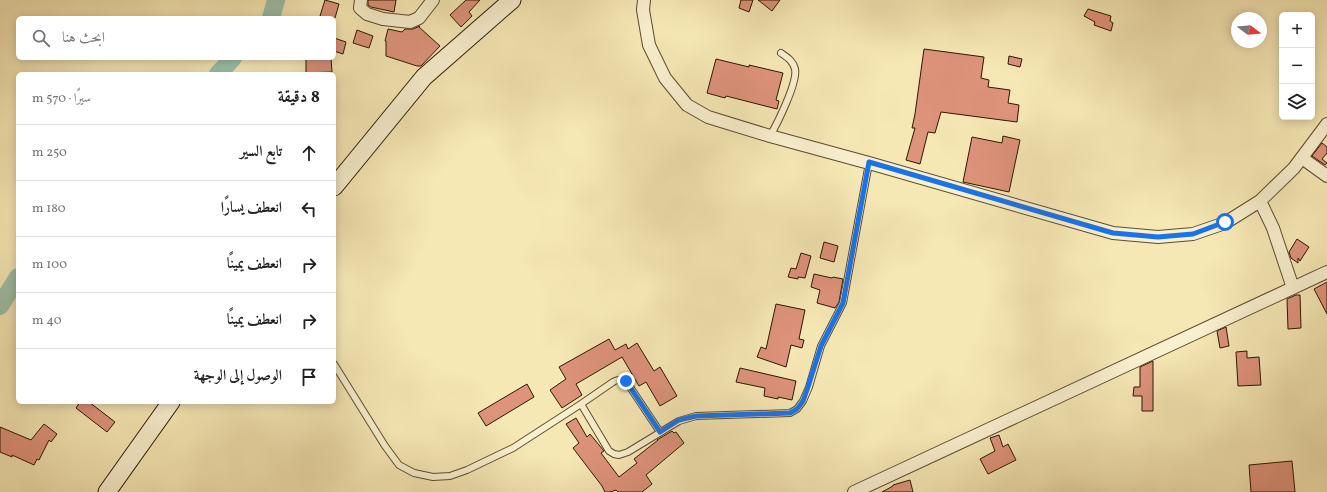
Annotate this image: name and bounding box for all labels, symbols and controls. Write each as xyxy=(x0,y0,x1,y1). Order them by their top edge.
north arrow xyxy=(1231,12,1267,48)
map controls xyxy=(1279,12,1315,120)
button: + xyxy=(1279,12,1315,48)
search box xyxy=(16,16,336,60)
icon: search xyxy=(30,27,52,49)
text: ابحث هنا xyxy=(62,28,105,49)
button: − xyxy=(1279,48,1315,84)
button: layers xyxy=(1279,84,1315,120)
text: 8 دقيقة xyxy=(278,86,320,109)
text: سيرًا · 570 m xyxy=(32,90,91,108)
text: تابع السير xyxy=(240,142,282,163)
icon: ahead xyxy=(298,142,320,164)
text: 250 m xyxy=(32,144,67,162)
text: انعطف يسارًا xyxy=(221,198,282,219)
icon: left xyxy=(298,198,320,220)
text: 180 m xyxy=(32,200,66,218)
route start xyxy=(1216,213,1234,231)
text: انعطف يمينًا xyxy=(227,254,282,275)
icon: right xyxy=(298,254,320,276)
text: 100 m xyxy=(32,256,67,274)
text: انعطف يمينًا xyxy=(227,310,282,331)
icon: right xyxy=(298,310,320,332)
text: 40 m xyxy=(32,312,61,330)
text: الوصول إلى الوجهة xyxy=(194,366,282,387)
icon: arrive xyxy=(298,366,320,388)
route end xyxy=(617,372,635,390)

